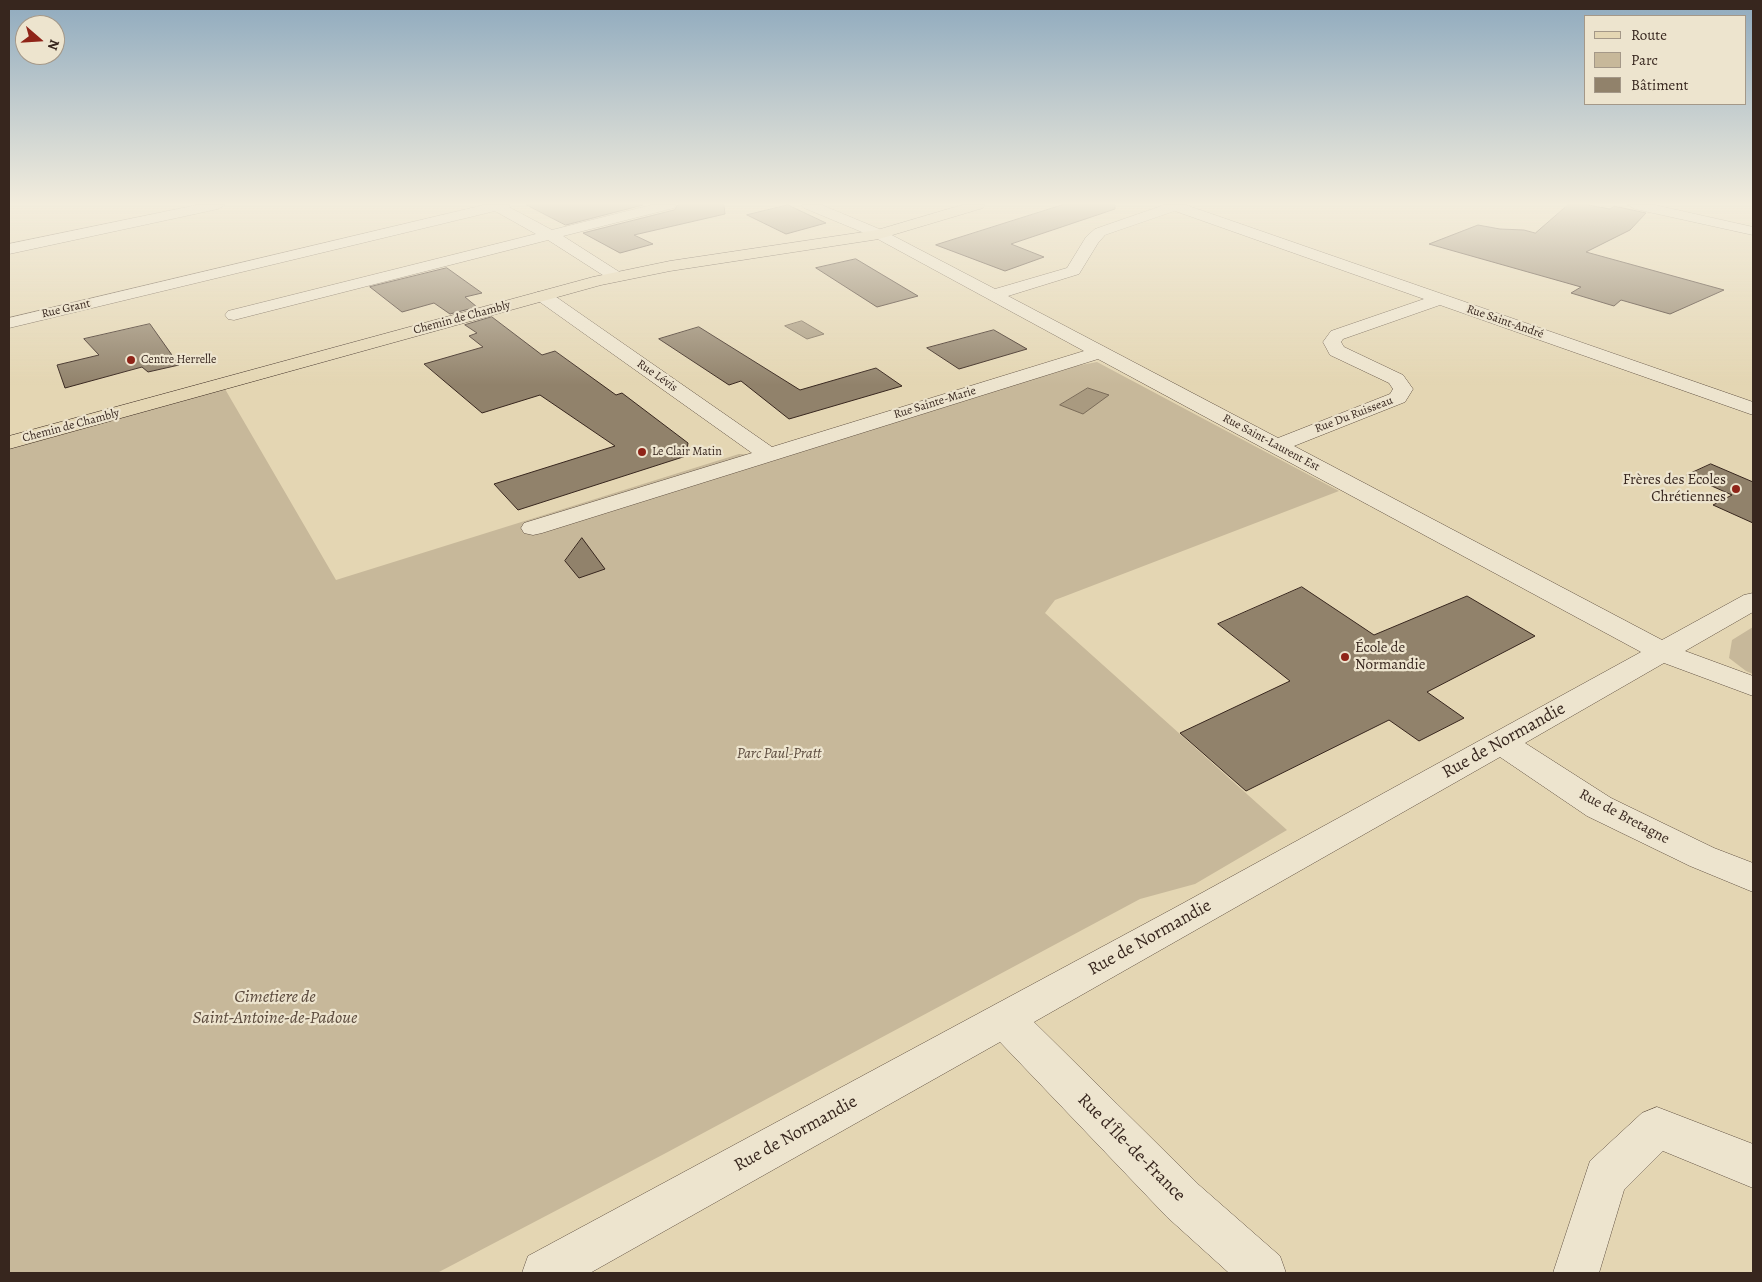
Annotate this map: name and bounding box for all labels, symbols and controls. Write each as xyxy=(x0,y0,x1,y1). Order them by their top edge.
north arrow xyxy=(15,15,65,65)
legend xyxy=(1584,15,1747,105)
text: Route xyxy=(1631,25,1667,45)
text: N xyxy=(43,37,64,53)
text: Parc xyxy=(1631,50,1658,70)
text: Bâtiment xyxy=(1631,75,1689,95)
street label: Rue Grant xyxy=(40,296,92,322)
street label: Chemin de Chambly xyxy=(412,298,512,338)
street label: Rue Saint-André xyxy=(1465,302,1545,342)
place label: Centre Herrelle xyxy=(141,353,216,367)
marker: Centre Herrelle xyxy=(125,354,137,366)
street label: Rue Lévis xyxy=(634,357,680,395)
street label: Rue Sainte-Marie xyxy=(892,384,978,422)
street label: Rue Du Ruisseau xyxy=(1313,393,1395,437)
street label: Chemin de Chambly xyxy=(21,406,121,446)
street label: Rue Saint-Laurent Est xyxy=(1220,411,1322,475)
place label: Le Clair Matin xyxy=(652,445,722,459)
marker: Le Clair Matin xyxy=(636,446,648,458)
place label: Frères des Ecoles Chrétiennes xyxy=(1623,471,1726,506)
marker: Frères des Ecoles Chrétiennes xyxy=(1730,483,1742,495)
place label: École de Normandie xyxy=(1355,639,1425,674)
marker: École de Normandie xyxy=(1339,651,1351,663)
street label: Rue de Normandie xyxy=(1439,698,1569,784)
park label: Parc Paul-Pratt xyxy=(737,745,821,763)
street label: Rue de Bretagne xyxy=(1576,786,1672,848)
street label: Rue de Normandie xyxy=(1085,895,1215,981)
park label: Cimetiere de Saint-Antoine-de-Padoue xyxy=(193,987,357,1030)
street label: Rue d'Île-de-France xyxy=(1073,1090,1189,1206)
street label: Rue de Normandie xyxy=(731,1091,861,1177)

